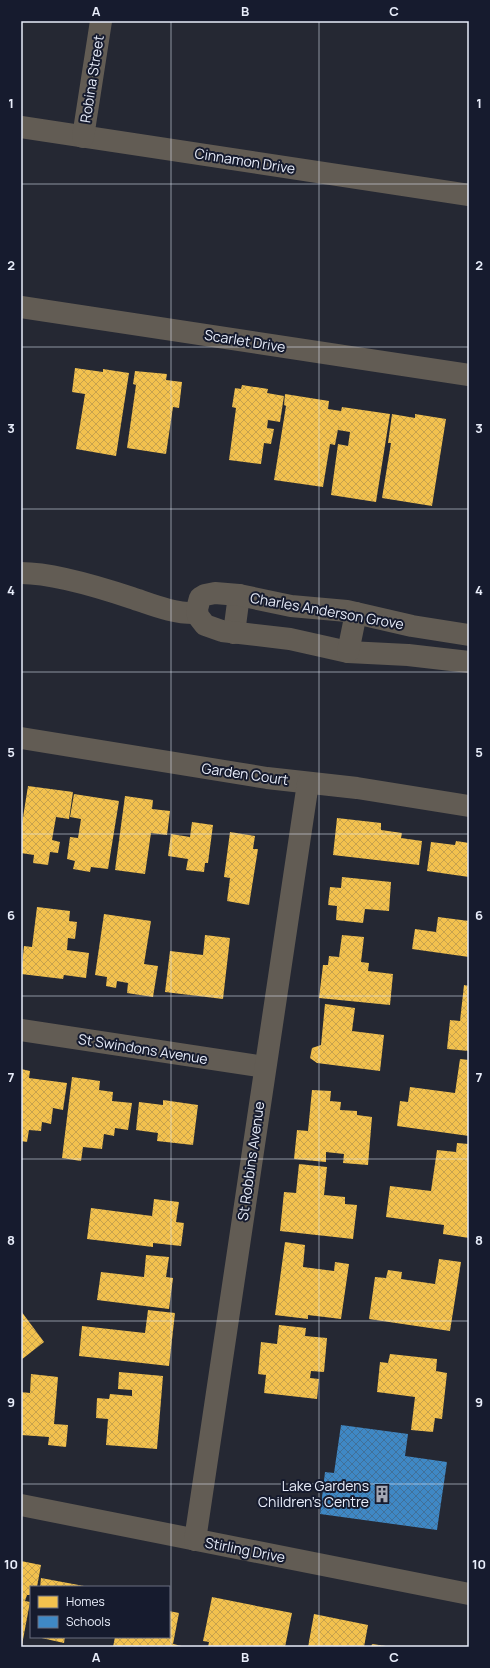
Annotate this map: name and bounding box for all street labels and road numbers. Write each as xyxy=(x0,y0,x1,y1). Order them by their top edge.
street label: Robina Street xyxy=(75,33,108,124)
street label: Cinnamon Drive xyxy=(193,143,297,178)
street label: Scarlet Drive xyxy=(203,325,287,356)
street label: Charles Anderson Grove xyxy=(249,588,405,633)
street label: Garden Court xyxy=(201,758,290,789)
street label: St Swindons Avenue xyxy=(77,1029,209,1068)
street label: St Robbins Avenue xyxy=(233,1100,268,1222)
street label: Stirling Drive xyxy=(203,1532,287,1567)

